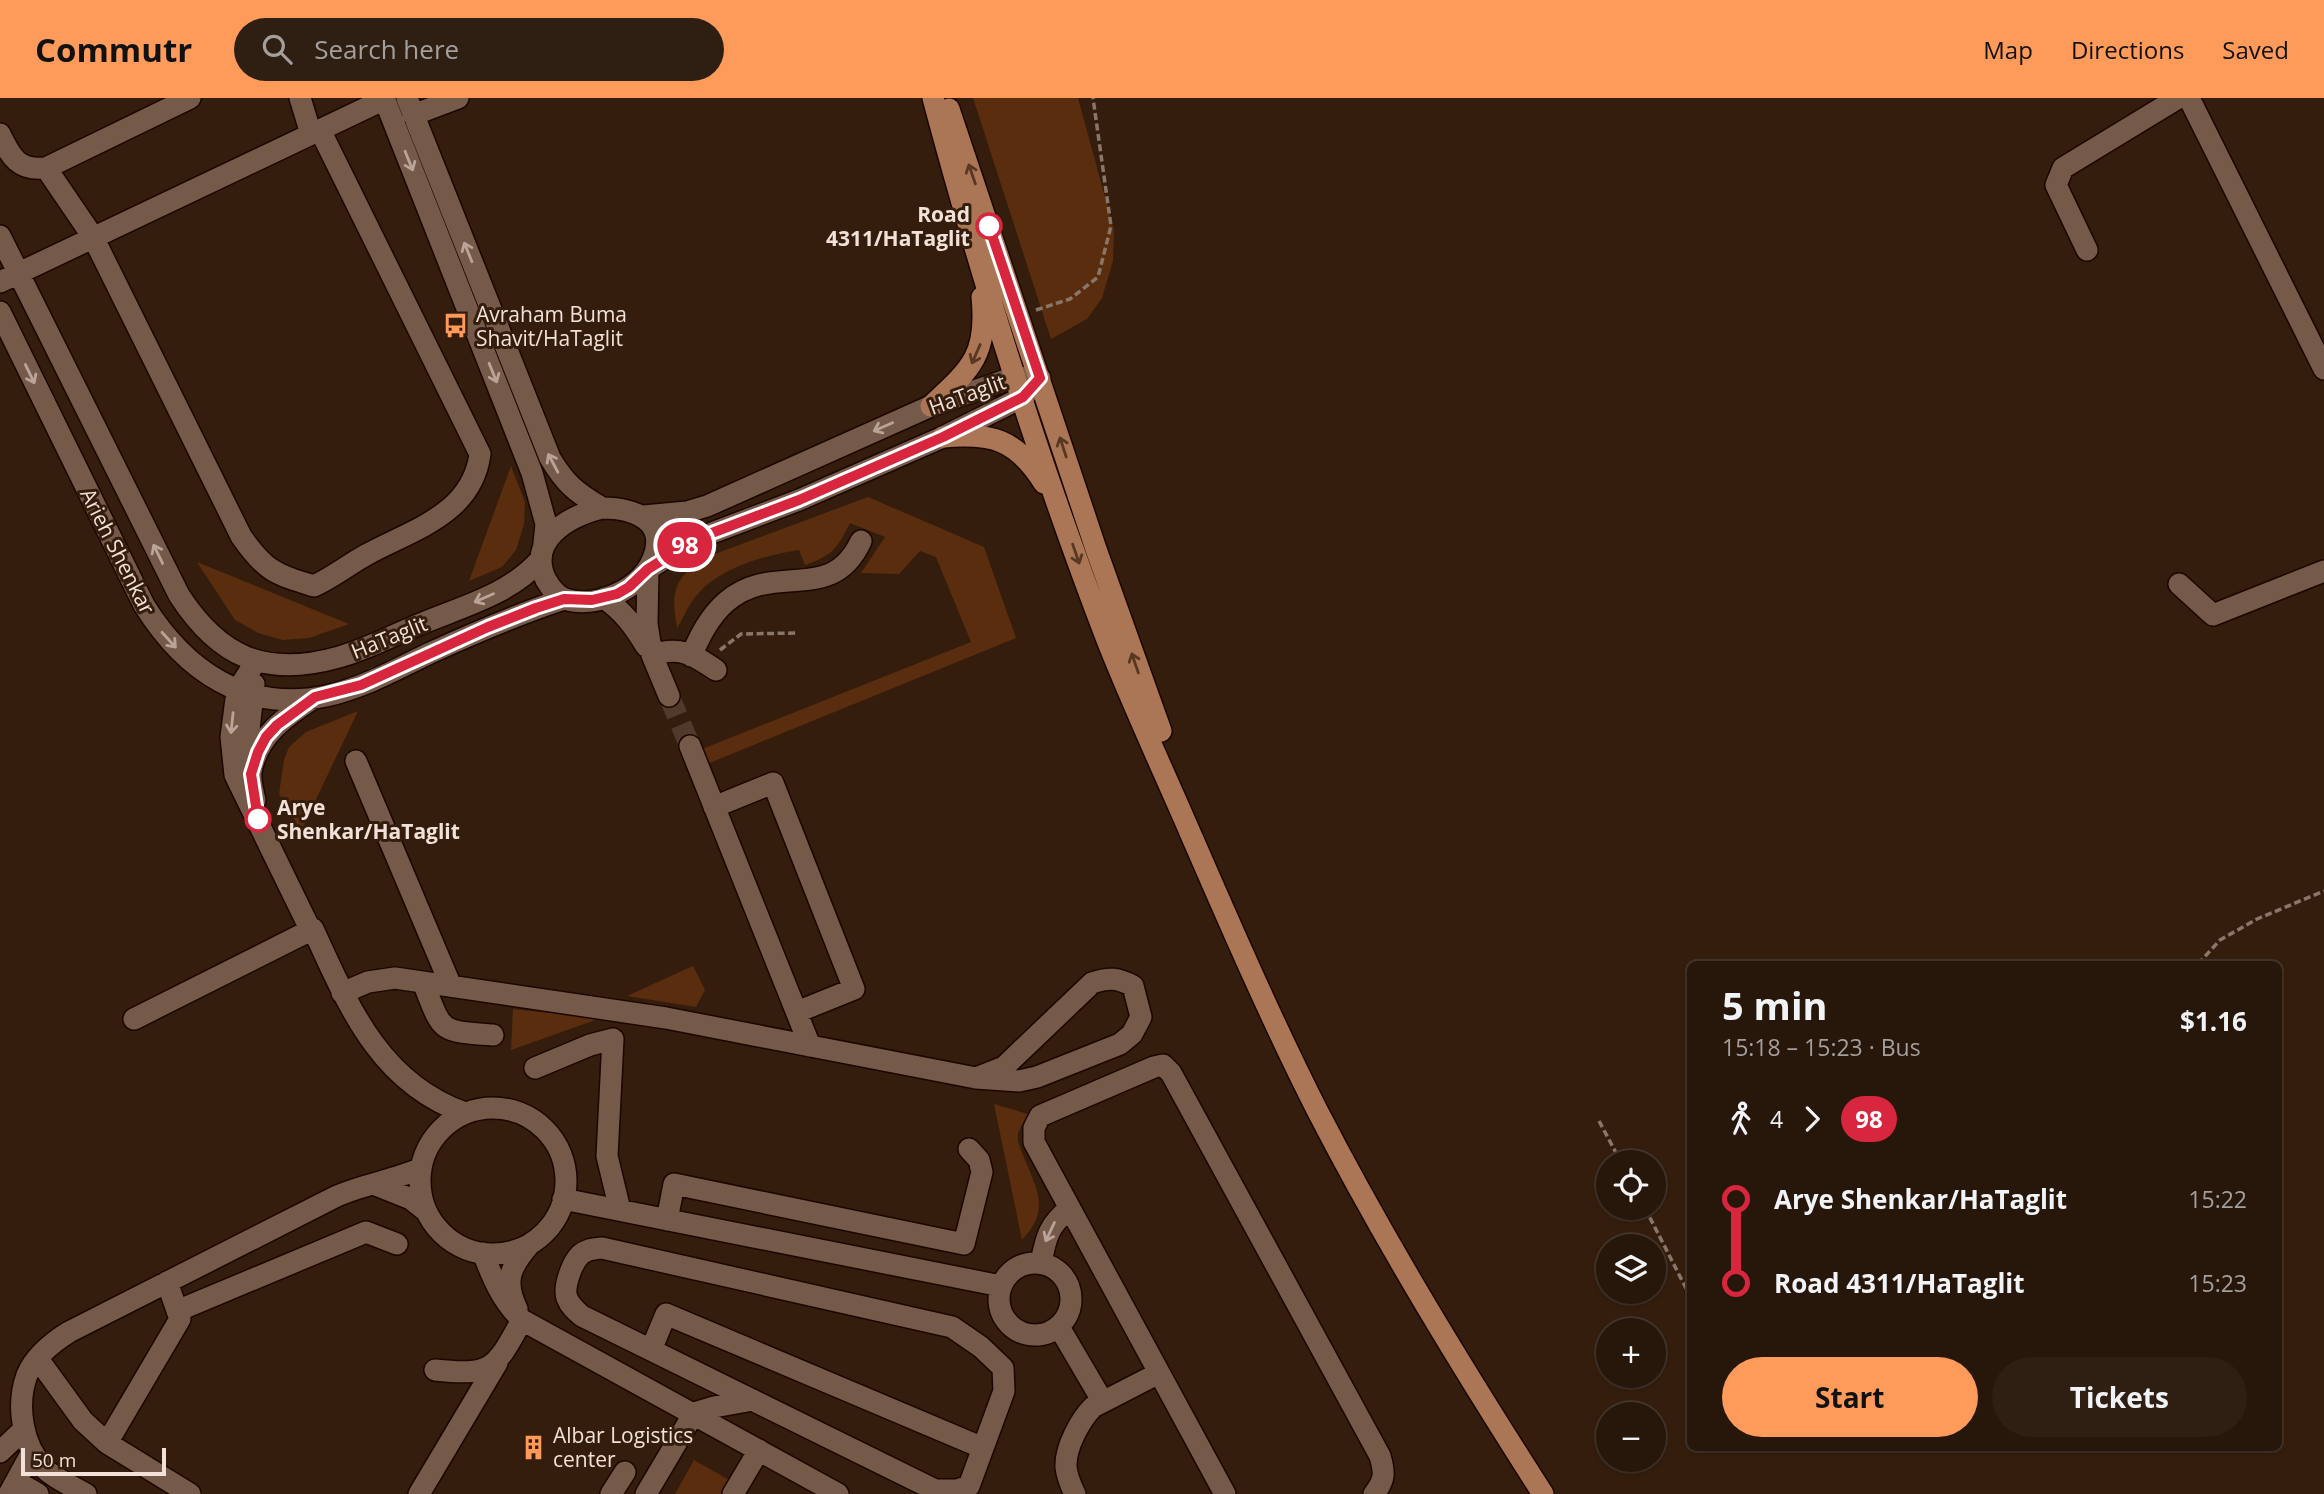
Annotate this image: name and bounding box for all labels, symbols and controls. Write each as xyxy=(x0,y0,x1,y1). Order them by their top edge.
search box xyxy=(234,18,724,81)
text: Commutr xyxy=(35,27,192,72)
icon: search xyxy=(258,30,296,68)
text: Search here xyxy=(314,31,459,67)
text: Map xyxy=(1983,33,2033,66)
text: Directions xyxy=(2071,33,2184,66)
text: Saved xyxy=(2222,33,2289,66)
one-way arrow xyxy=(404,150,417,172)
one-way arrow xyxy=(964,164,977,186)
place label: Road 4311/HaTaglit xyxy=(826,200,970,252)
marker: Road 4311/HaTaglit xyxy=(976,213,1002,239)
one-way arrow xyxy=(460,242,473,263)
place label: Avraham Buma Shavit/HaTaglit xyxy=(476,300,627,352)
bus stop icon: Avraham Buma Shavit/HaTaglit xyxy=(442,312,470,340)
one-way arrow xyxy=(969,343,982,364)
one-way arrow xyxy=(488,362,501,383)
one-way arrow xyxy=(24,363,37,384)
street label: HaTaglit xyxy=(925,367,1009,421)
one-way arrow xyxy=(873,422,895,435)
one-way arrow xyxy=(1055,436,1068,458)
one-way arrow xyxy=(546,453,560,473)
street label: Arieh Shenkar xyxy=(74,483,162,619)
line badge: 98 xyxy=(654,522,716,568)
text: 98 xyxy=(671,528,699,561)
one-way arrow xyxy=(1071,543,1083,565)
one-way arrow xyxy=(150,544,164,565)
one-way arrow xyxy=(474,592,496,605)
street label: HaTaglit xyxy=(347,609,431,665)
one-way arrow xyxy=(161,631,177,649)
one-way arrow xyxy=(1128,652,1140,674)
one-way arrow xyxy=(226,711,239,734)
place label: Arye Shenkar/HaTaglit xyxy=(277,793,460,845)
marker: Arye Shenkar/HaTaglit xyxy=(245,806,271,832)
text: 5 min xyxy=(1722,979,1827,1031)
text: $1.16 xyxy=(2180,1003,2247,1039)
text: 15:18 – 15:23 · Bus xyxy=(1722,1031,1921,1063)
icon: walk xyxy=(1722,1100,1760,1138)
icon: forward xyxy=(1793,1100,1831,1138)
text: 98 xyxy=(1855,1102,1883,1135)
text: 4 xyxy=(1770,1103,1783,1135)
map controls xyxy=(1596,1150,1666,1472)
button: locate xyxy=(1596,1150,1666,1220)
text: Arye Shenkar/HaTaglit xyxy=(1774,1181,2067,1217)
text: 15:22 xyxy=(2188,1183,2247,1215)
one-way arrow xyxy=(1043,1221,1056,1242)
button: layers xyxy=(1596,1234,1666,1304)
text: Road 4311/HaTaglit xyxy=(1774,1265,2025,1301)
text: 15:23 xyxy=(2188,1267,2247,1299)
button: + xyxy=(1596,1318,1666,1388)
button: Start xyxy=(1722,1357,1978,1437)
button: Tickets xyxy=(1992,1357,2247,1437)
button: − xyxy=(1596,1402,1666,1472)
place label: Albar Logistics center xyxy=(553,1421,693,1473)
building icon: Albar Logistics center xyxy=(519,1433,547,1461)
scale bar xyxy=(21,1445,166,1477)
text: 50 m xyxy=(32,1447,76,1473)

